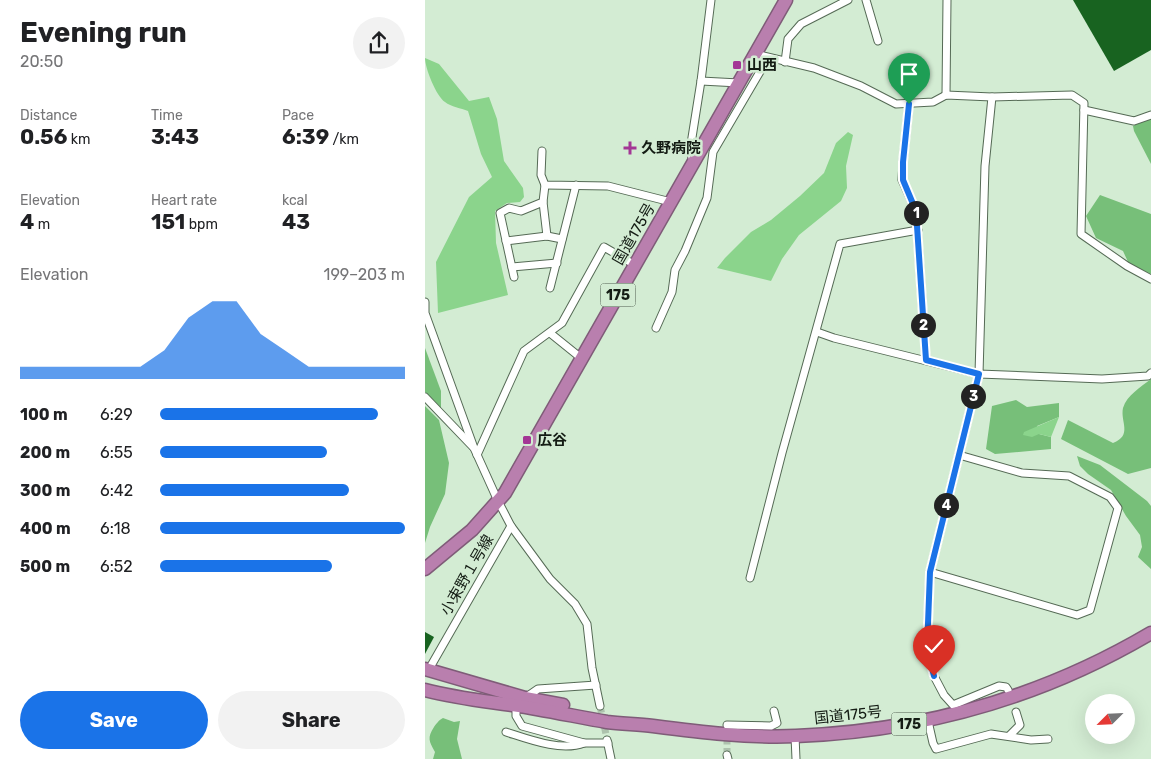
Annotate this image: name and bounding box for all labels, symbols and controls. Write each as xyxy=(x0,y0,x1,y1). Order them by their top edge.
text: Evening run xyxy=(20,16,187,49)
button: share xyxy=(353,17,405,69)
text: 20:50 xyxy=(20,52,63,71)
pin xyxy=(888,53,930,104)
place label: 山西 xyxy=(747,56,777,74)
marker: 山西 xyxy=(731,59,743,71)
icon: arrive xyxy=(895,60,923,88)
text: Distance xyxy=(20,107,77,124)
text: Time xyxy=(151,107,183,124)
text: Pace xyxy=(282,107,314,124)
text: 0.56 xyxy=(20,124,67,149)
text: 3:43 xyxy=(151,124,199,149)
text: 6:39 xyxy=(282,124,329,149)
text: km xyxy=(67,131,90,148)
text: /km xyxy=(329,131,359,148)
place label: 久野病院 xyxy=(641,139,701,157)
marker: 久野病院 xyxy=(623,141,637,155)
text: Elevation xyxy=(20,192,80,209)
text: Heart rate xyxy=(151,192,217,209)
text: kcal xyxy=(282,192,308,209)
street label: 国道175号 xyxy=(609,200,659,268)
pin: 1 xyxy=(903,200,929,226)
text: 1 xyxy=(913,205,920,222)
text: 4 xyxy=(20,209,34,234)
text: 151 xyxy=(151,209,185,234)
text: 43 xyxy=(282,209,310,234)
text: m xyxy=(34,216,50,233)
text: bpm xyxy=(185,216,218,233)
text: Elevation xyxy=(20,265,89,284)
text: 199–203 m xyxy=(324,265,405,284)
road number: 175 xyxy=(601,284,635,306)
pin: 2 xyxy=(911,312,935,338)
text: 2 xyxy=(919,317,928,334)
pin: 3 xyxy=(961,384,985,408)
text: 3 xyxy=(969,388,978,405)
text: 100 m xyxy=(20,405,68,424)
text: 6:29 xyxy=(100,405,133,424)
place label: 広谷 xyxy=(537,431,567,449)
marker: 広谷 xyxy=(521,434,533,446)
text: 200 m xyxy=(20,443,70,462)
text: 6:55 xyxy=(100,443,133,462)
text: 300 m xyxy=(20,481,70,500)
text: 6:42 xyxy=(100,481,133,500)
pin: 4 xyxy=(933,492,959,518)
text: 4 xyxy=(942,497,951,514)
text: 400 m xyxy=(20,519,71,538)
text: 6:18 xyxy=(100,519,131,538)
street label: 小束野１号線 xyxy=(437,532,497,618)
text: 500 m xyxy=(20,557,70,576)
text: 6:52 xyxy=(100,557,133,576)
pin xyxy=(913,625,955,676)
icon: check xyxy=(920,632,948,660)
button: Save xyxy=(20,691,208,749)
button: Share xyxy=(218,691,405,749)
north arrow xyxy=(1085,694,1135,744)
map controls xyxy=(1085,694,1135,744)
street label: 国道175号 xyxy=(813,702,883,728)
road number: 175 xyxy=(891,712,927,736)

